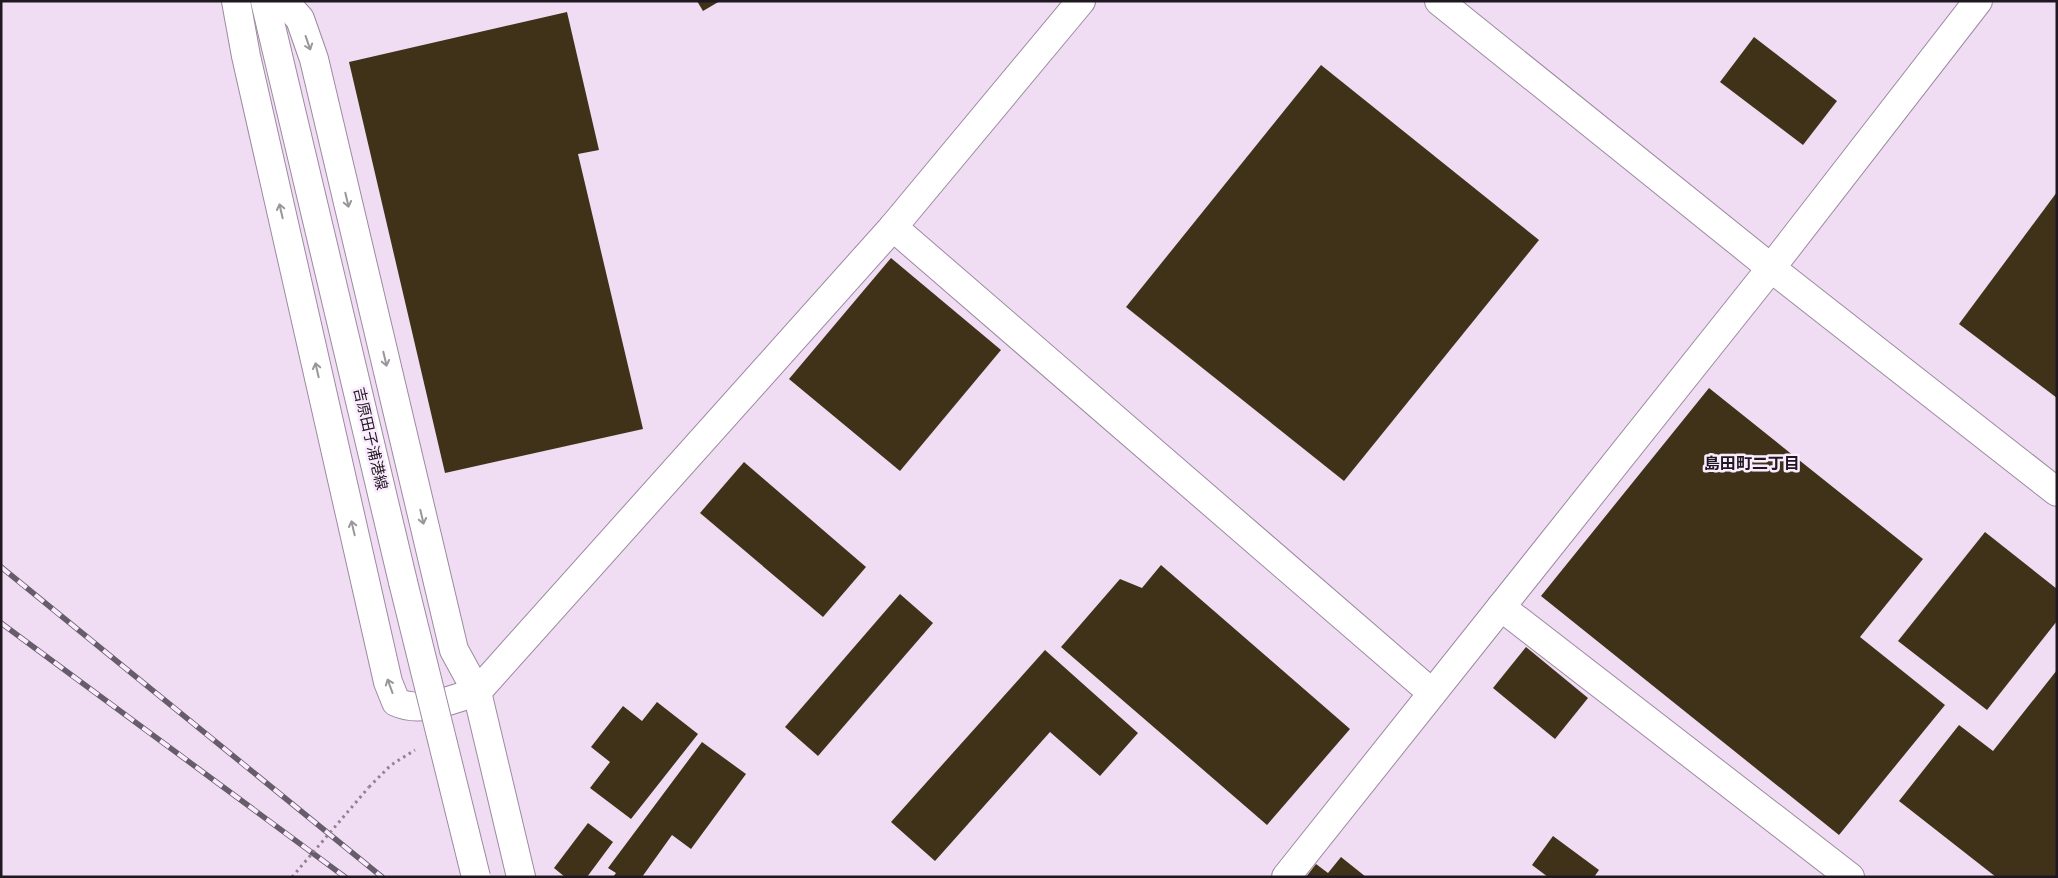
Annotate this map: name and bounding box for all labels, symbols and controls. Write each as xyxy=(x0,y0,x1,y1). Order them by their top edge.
one-way arrow xyxy=(304,35,313,50)
one-way arrow xyxy=(343,192,352,208)
one-way arrow xyxy=(276,204,285,220)
one-way arrow xyxy=(381,350,390,366)
one-way arrow xyxy=(312,362,321,378)
street label: 吉原田子浦港線 xyxy=(348,385,391,492)
district label: 島田町二丁目 xyxy=(1704,455,1800,475)
one-way arrow xyxy=(418,508,427,524)
one-way arrow xyxy=(348,521,357,537)
one-way arrow xyxy=(385,679,394,695)

